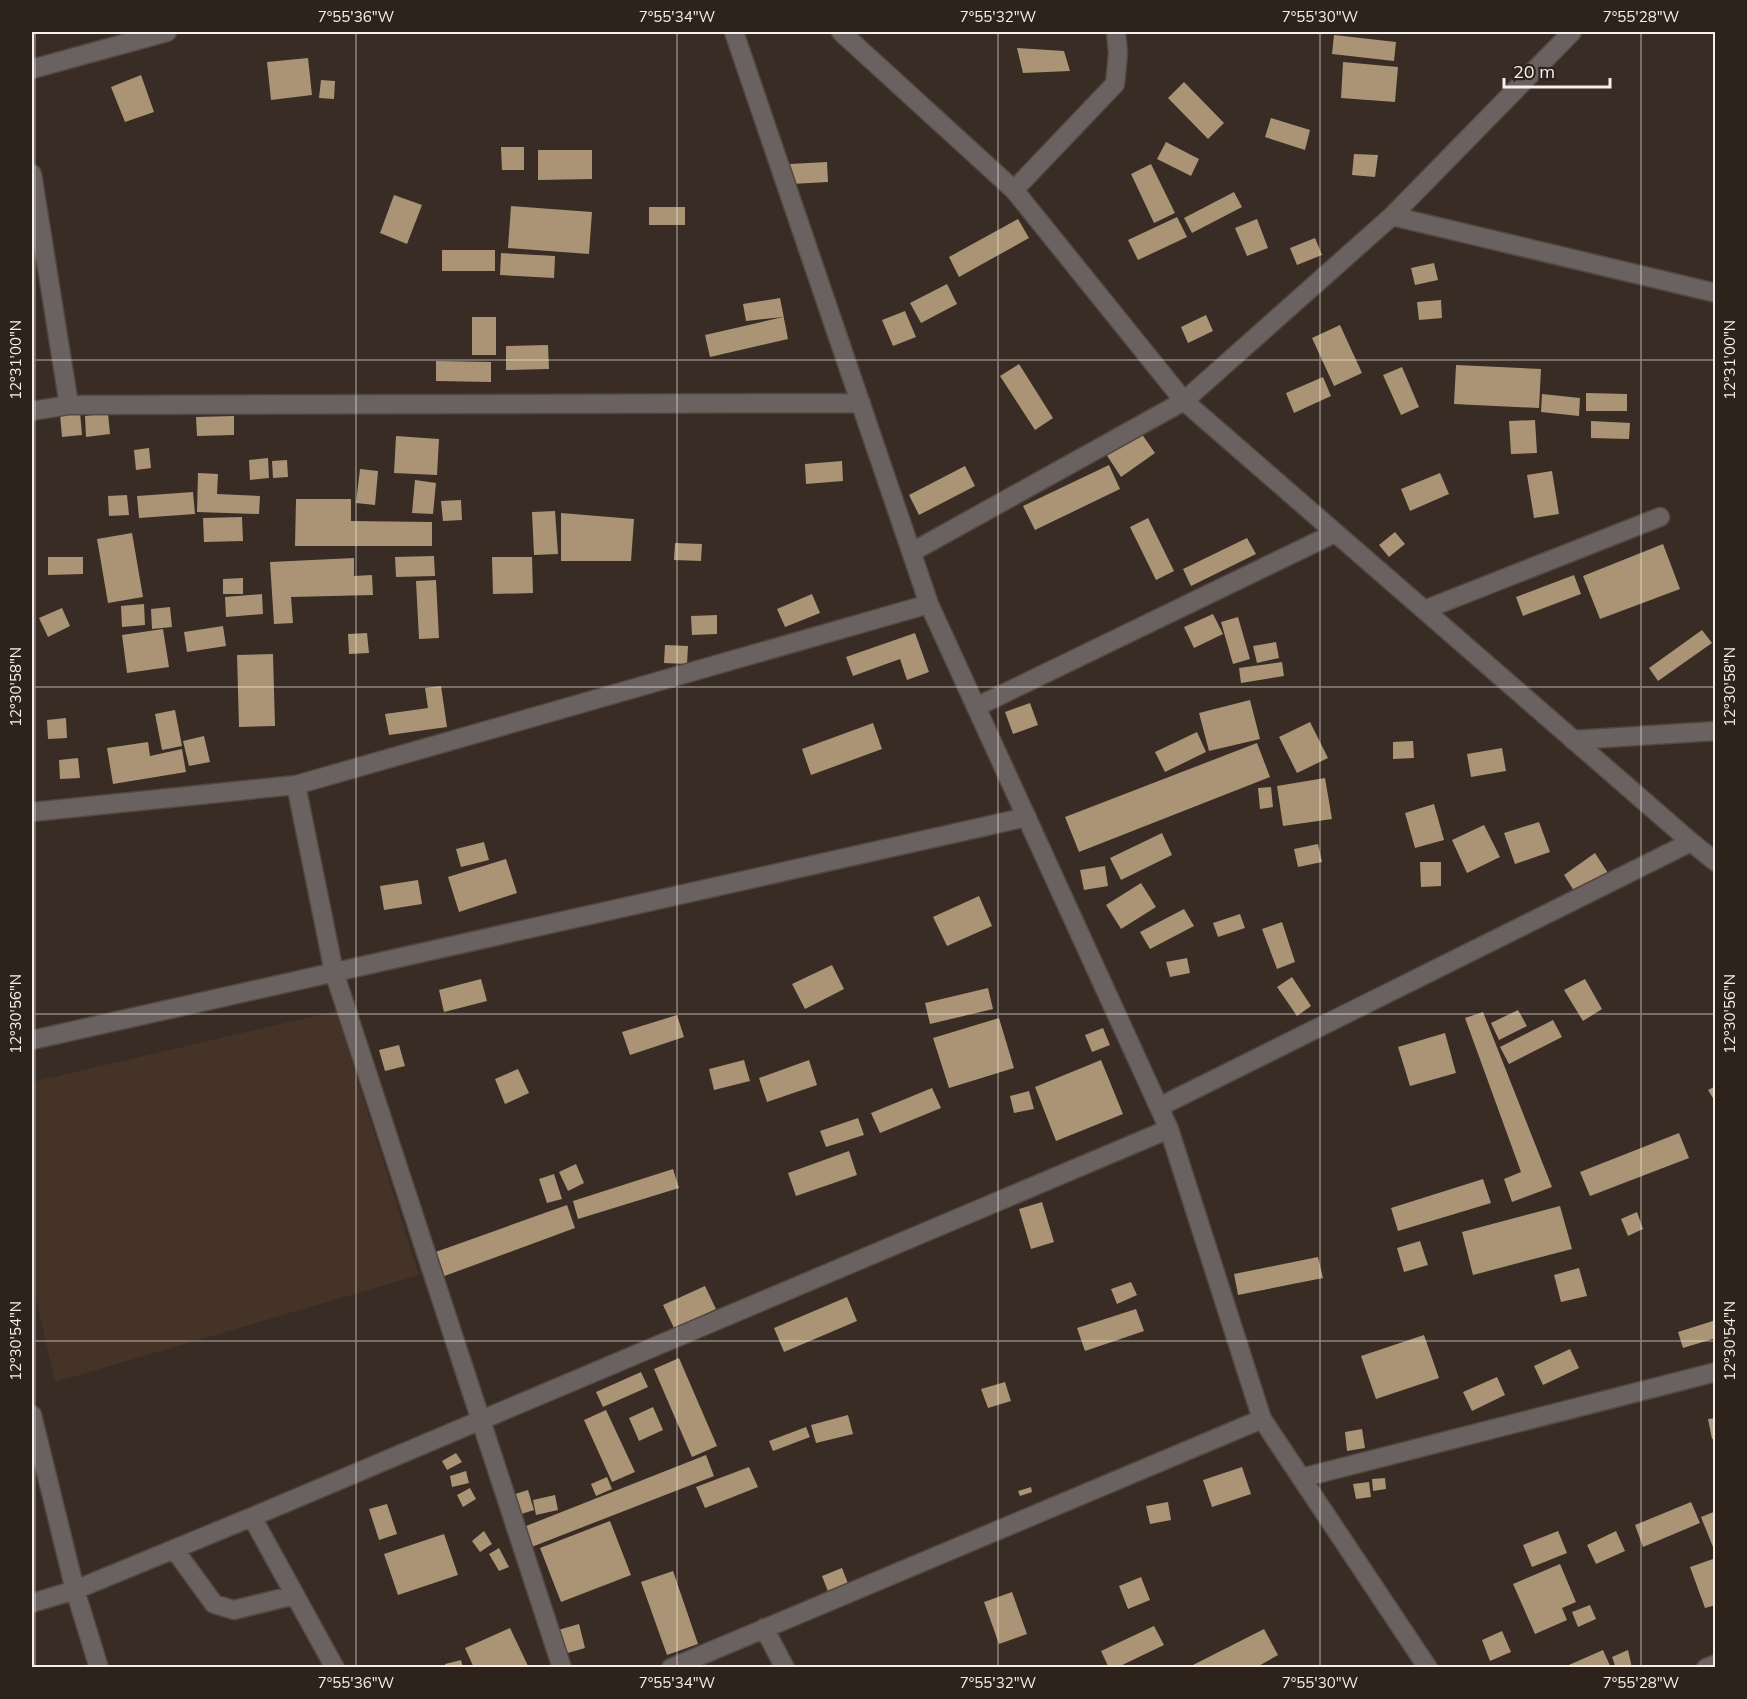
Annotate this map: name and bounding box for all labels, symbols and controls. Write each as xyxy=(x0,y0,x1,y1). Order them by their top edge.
text: 7°55'36"W xyxy=(318,7,395,26)
text: 7°55'34"W xyxy=(639,7,716,26)
text: 7°55'32"W xyxy=(960,7,1037,26)
text: 7°55'30"W xyxy=(1282,7,1359,26)
text: 7°55'28"W xyxy=(1603,7,1680,26)
scale bar xyxy=(1504,51,1610,89)
text: 20 m xyxy=(1513,60,1555,83)
text: 12°31'00"N xyxy=(6,320,25,400)
text: 12°31'00"N xyxy=(1720,320,1739,400)
text: 12°30'58"N xyxy=(6,647,25,727)
text: 12°30'58"N xyxy=(1720,647,1739,727)
text: 12°30'56"N xyxy=(6,974,25,1054)
text: 12°30'56"N xyxy=(1720,974,1739,1054)
text: 12°30'54"N xyxy=(6,1301,25,1381)
text: 12°30'54"N xyxy=(1720,1301,1739,1381)
text: 7°55'36"W xyxy=(318,1673,395,1692)
text: 7°55'34"W xyxy=(639,1673,716,1692)
text: 7°55'32"W xyxy=(960,1673,1037,1692)
text: 7°55'30"W xyxy=(1282,1673,1359,1692)
text: 7°55'28"W xyxy=(1603,1673,1680,1692)

